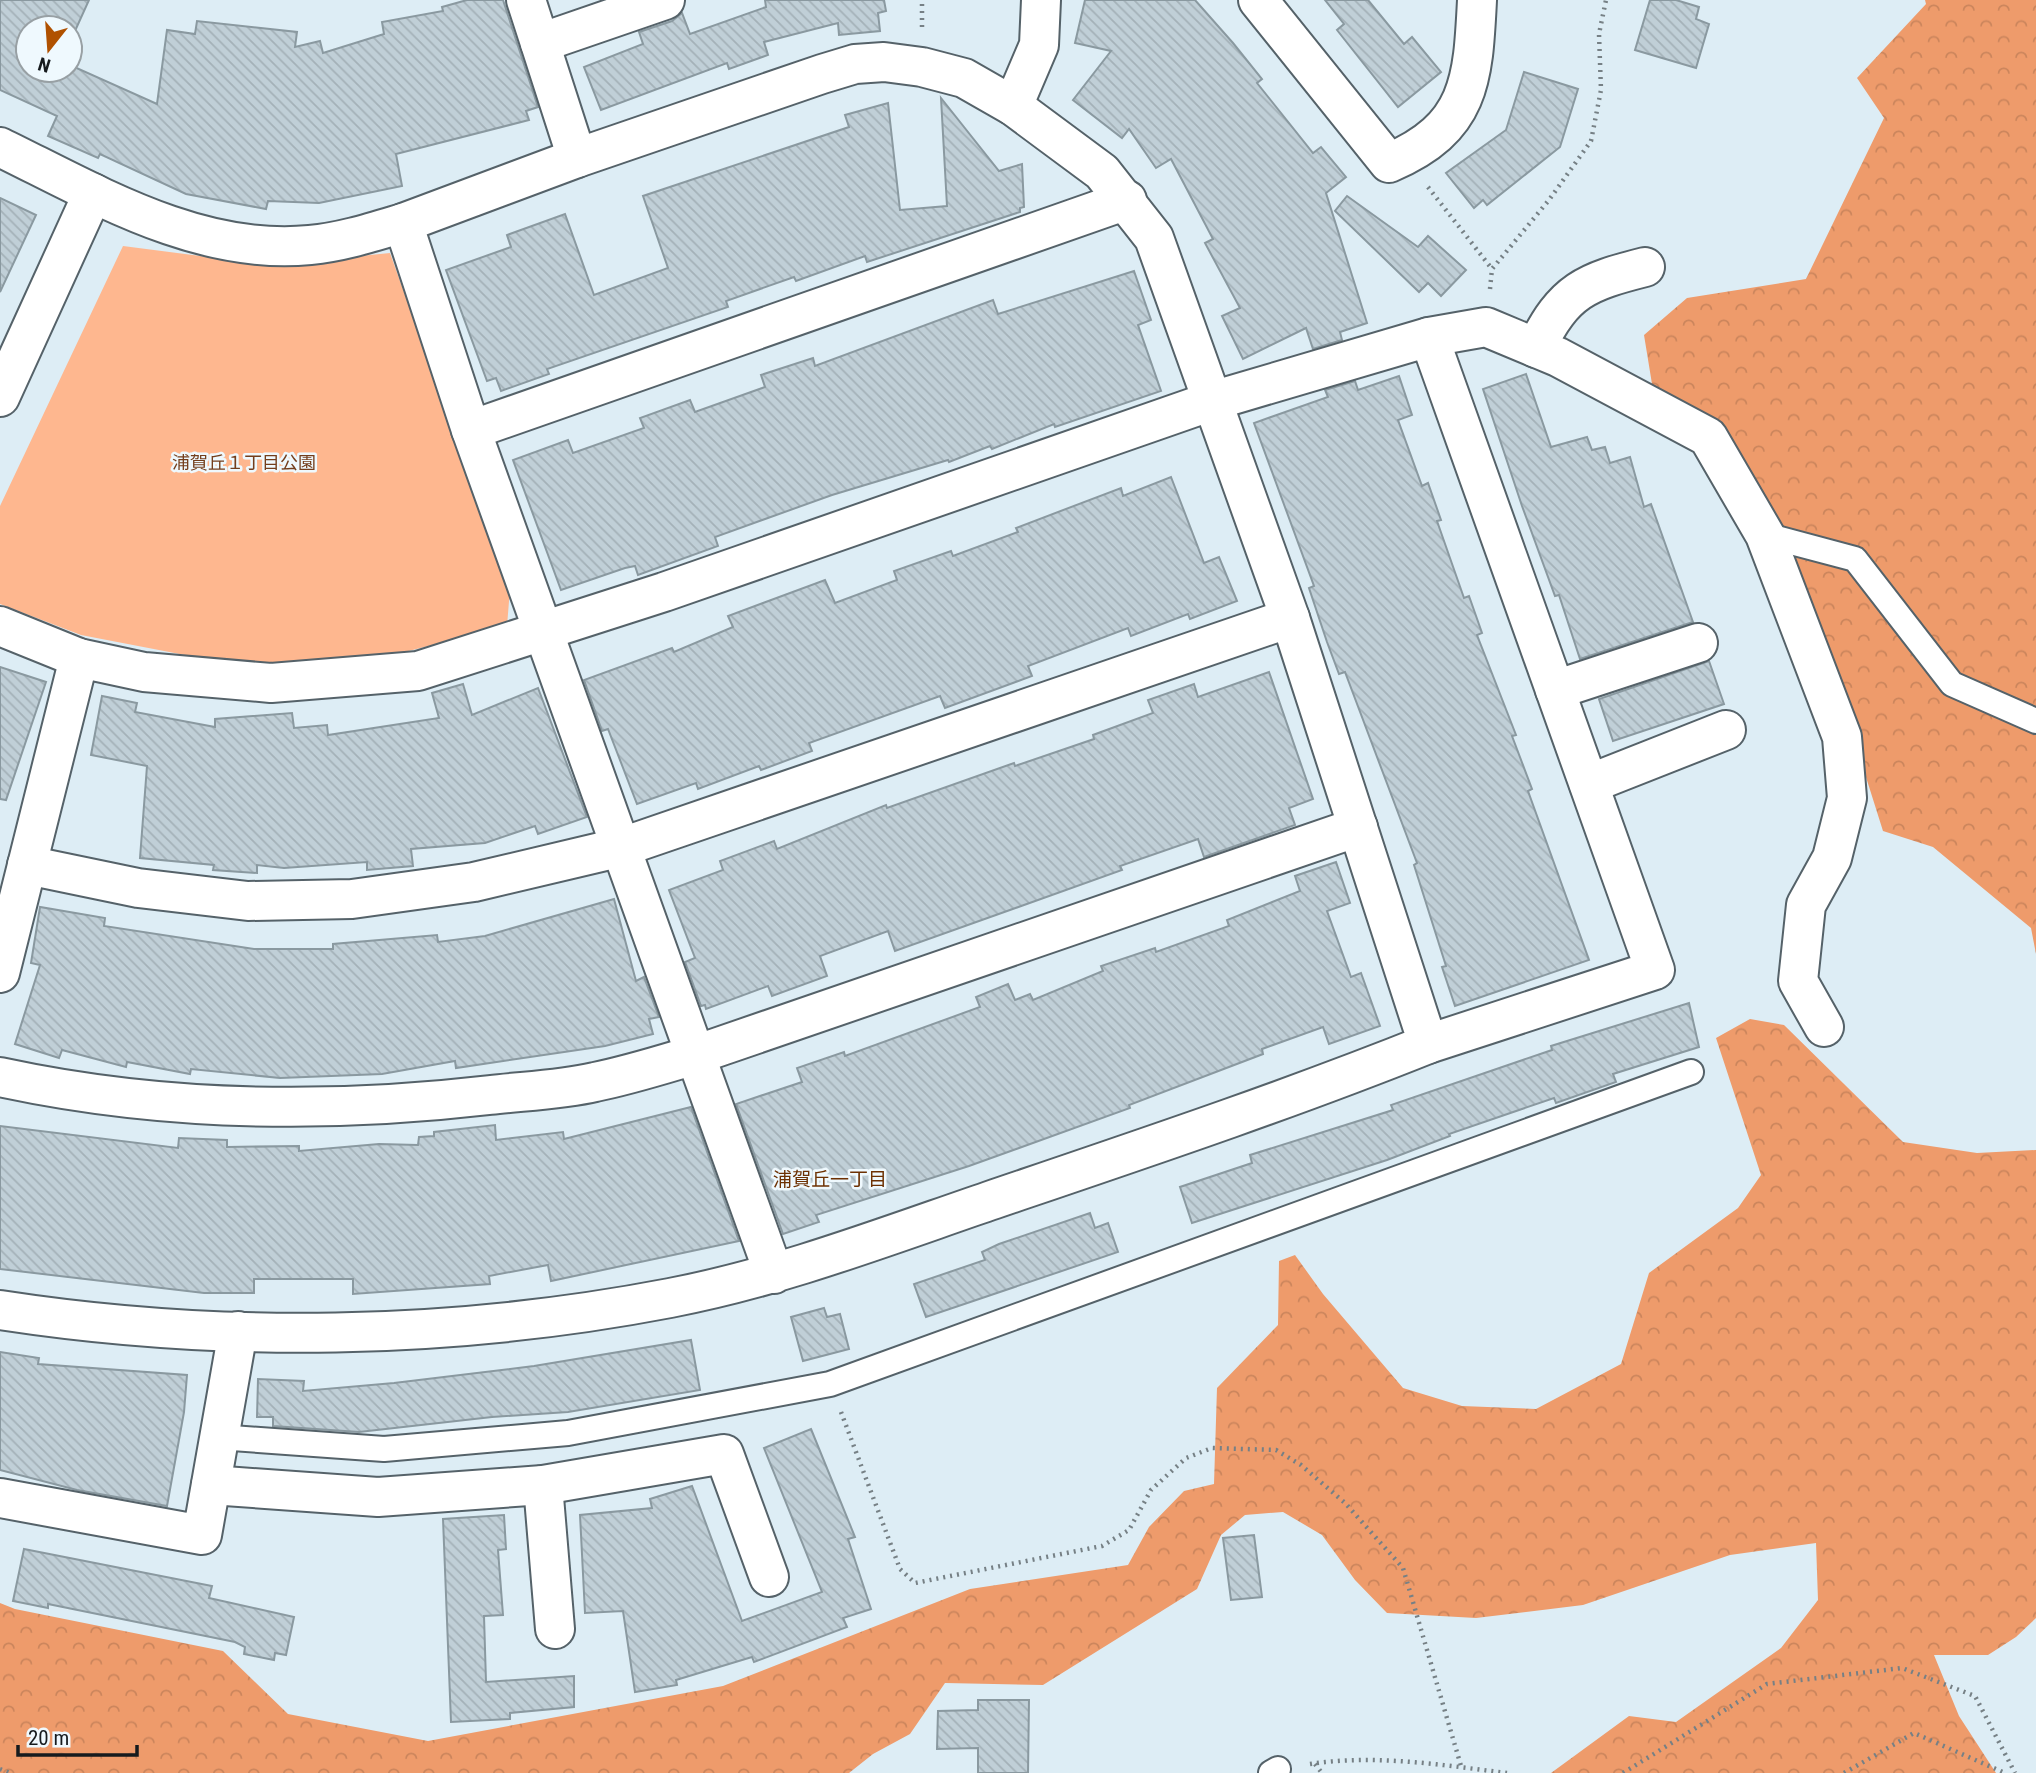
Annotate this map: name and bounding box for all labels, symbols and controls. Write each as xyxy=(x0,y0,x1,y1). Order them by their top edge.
north arrow xyxy=(14,14,84,84)
text: N xyxy=(35,52,53,77)
park label: 浦賀丘１丁目公園 xyxy=(172,452,316,473)
district label: 浦賀丘一丁目 xyxy=(773,1168,887,1191)
scale bar xyxy=(18,1714,136,1758)
text: 20 m xyxy=(28,1726,69,1750)

